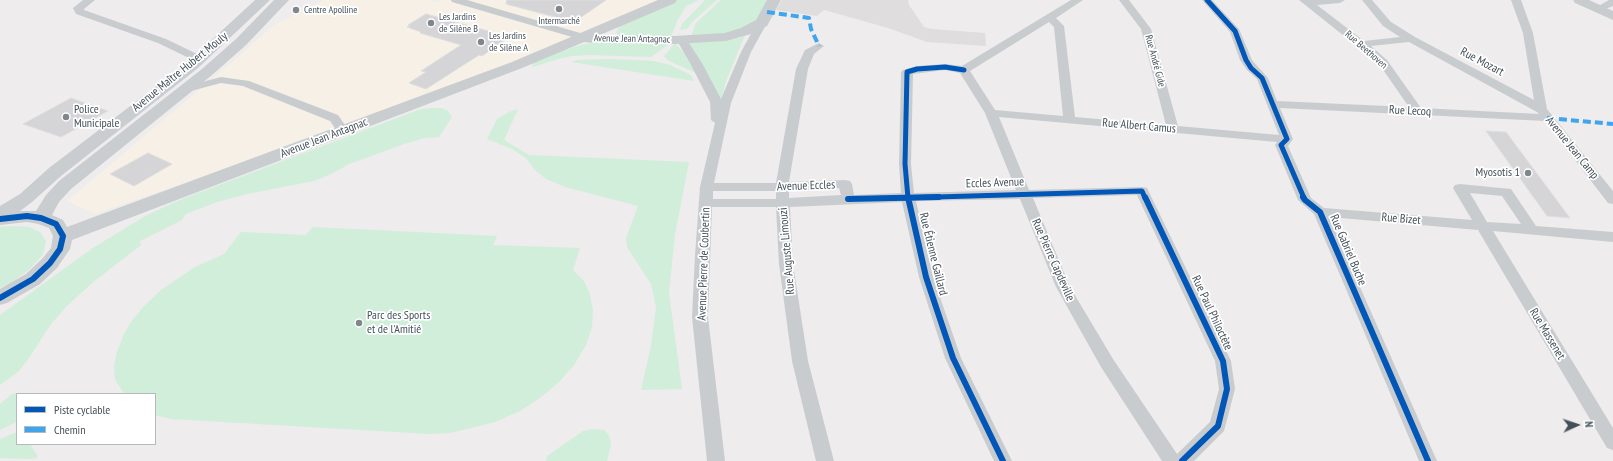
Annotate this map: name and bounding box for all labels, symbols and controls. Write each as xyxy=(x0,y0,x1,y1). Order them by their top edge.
place label: Centre Apolline xyxy=(304,4,357,16)
marker: Intermarché xyxy=(554,4,564,14)
marker: Centre Apolline xyxy=(291,5,301,15)
place label: Les Jardins de Silène B xyxy=(439,11,478,34)
place label: Intermarché xyxy=(538,15,580,27)
marker: Les Jardins de Silène B xyxy=(426,18,436,28)
street label: Rue Beethoven xyxy=(1342,28,1390,72)
street label: Avenue Maître Hubert Mouly xyxy=(129,29,231,115)
place label: Les Jardins de Silène A xyxy=(489,30,528,54)
street label: Avenue Jean Antagnac xyxy=(594,32,670,46)
street label: Rue André Gide xyxy=(1142,34,1168,88)
marker: Les Jardins de Silène A xyxy=(476,37,486,47)
street label: Rue Mozart xyxy=(1458,45,1506,79)
place label: Police Municipale xyxy=(74,103,119,131)
street label: Rue Lecoq xyxy=(1389,103,1431,119)
marker: Police Municipale xyxy=(61,112,71,122)
street label: Avenue Jean Camp xyxy=(1542,114,1602,182)
street label: Avenue Jean Antagnac xyxy=(279,115,369,161)
street label: Rue Albert Camus xyxy=(1102,116,1176,136)
place label: Myosotis 1 xyxy=(1476,166,1520,180)
marker: Myosotis 1 xyxy=(1523,168,1533,178)
street label: Eccles Avenue xyxy=(966,175,1024,191)
street label: Avenue Eccles xyxy=(777,178,835,194)
street label: Avenue Pierre de Coubertin xyxy=(695,207,713,321)
street label: Rue Auguste Limouzi xyxy=(776,207,798,295)
street label: Rue Bizet xyxy=(1381,210,1421,228)
street label: Rue Étienne Gaillard xyxy=(916,211,950,297)
street label: Rue Gabriel Buche xyxy=(1327,212,1369,288)
street label: Rue Pierre Capdeville xyxy=(1028,217,1078,303)
street label: Rue Paul Philoctète xyxy=(1188,273,1236,353)
street label: Rue Massenet xyxy=(1526,306,1568,362)
place label: Parc des Sports et de l'Amitié xyxy=(367,309,430,337)
marker: Parc des Sports et de l'Amitié xyxy=(354,318,364,328)
legend xyxy=(16,393,156,445)
text: Piste cyclable xyxy=(54,402,110,417)
north arrow xyxy=(1557,405,1597,445)
text: N xyxy=(1582,421,1596,428)
text: Chemin xyxy=(54,422,85,437)

